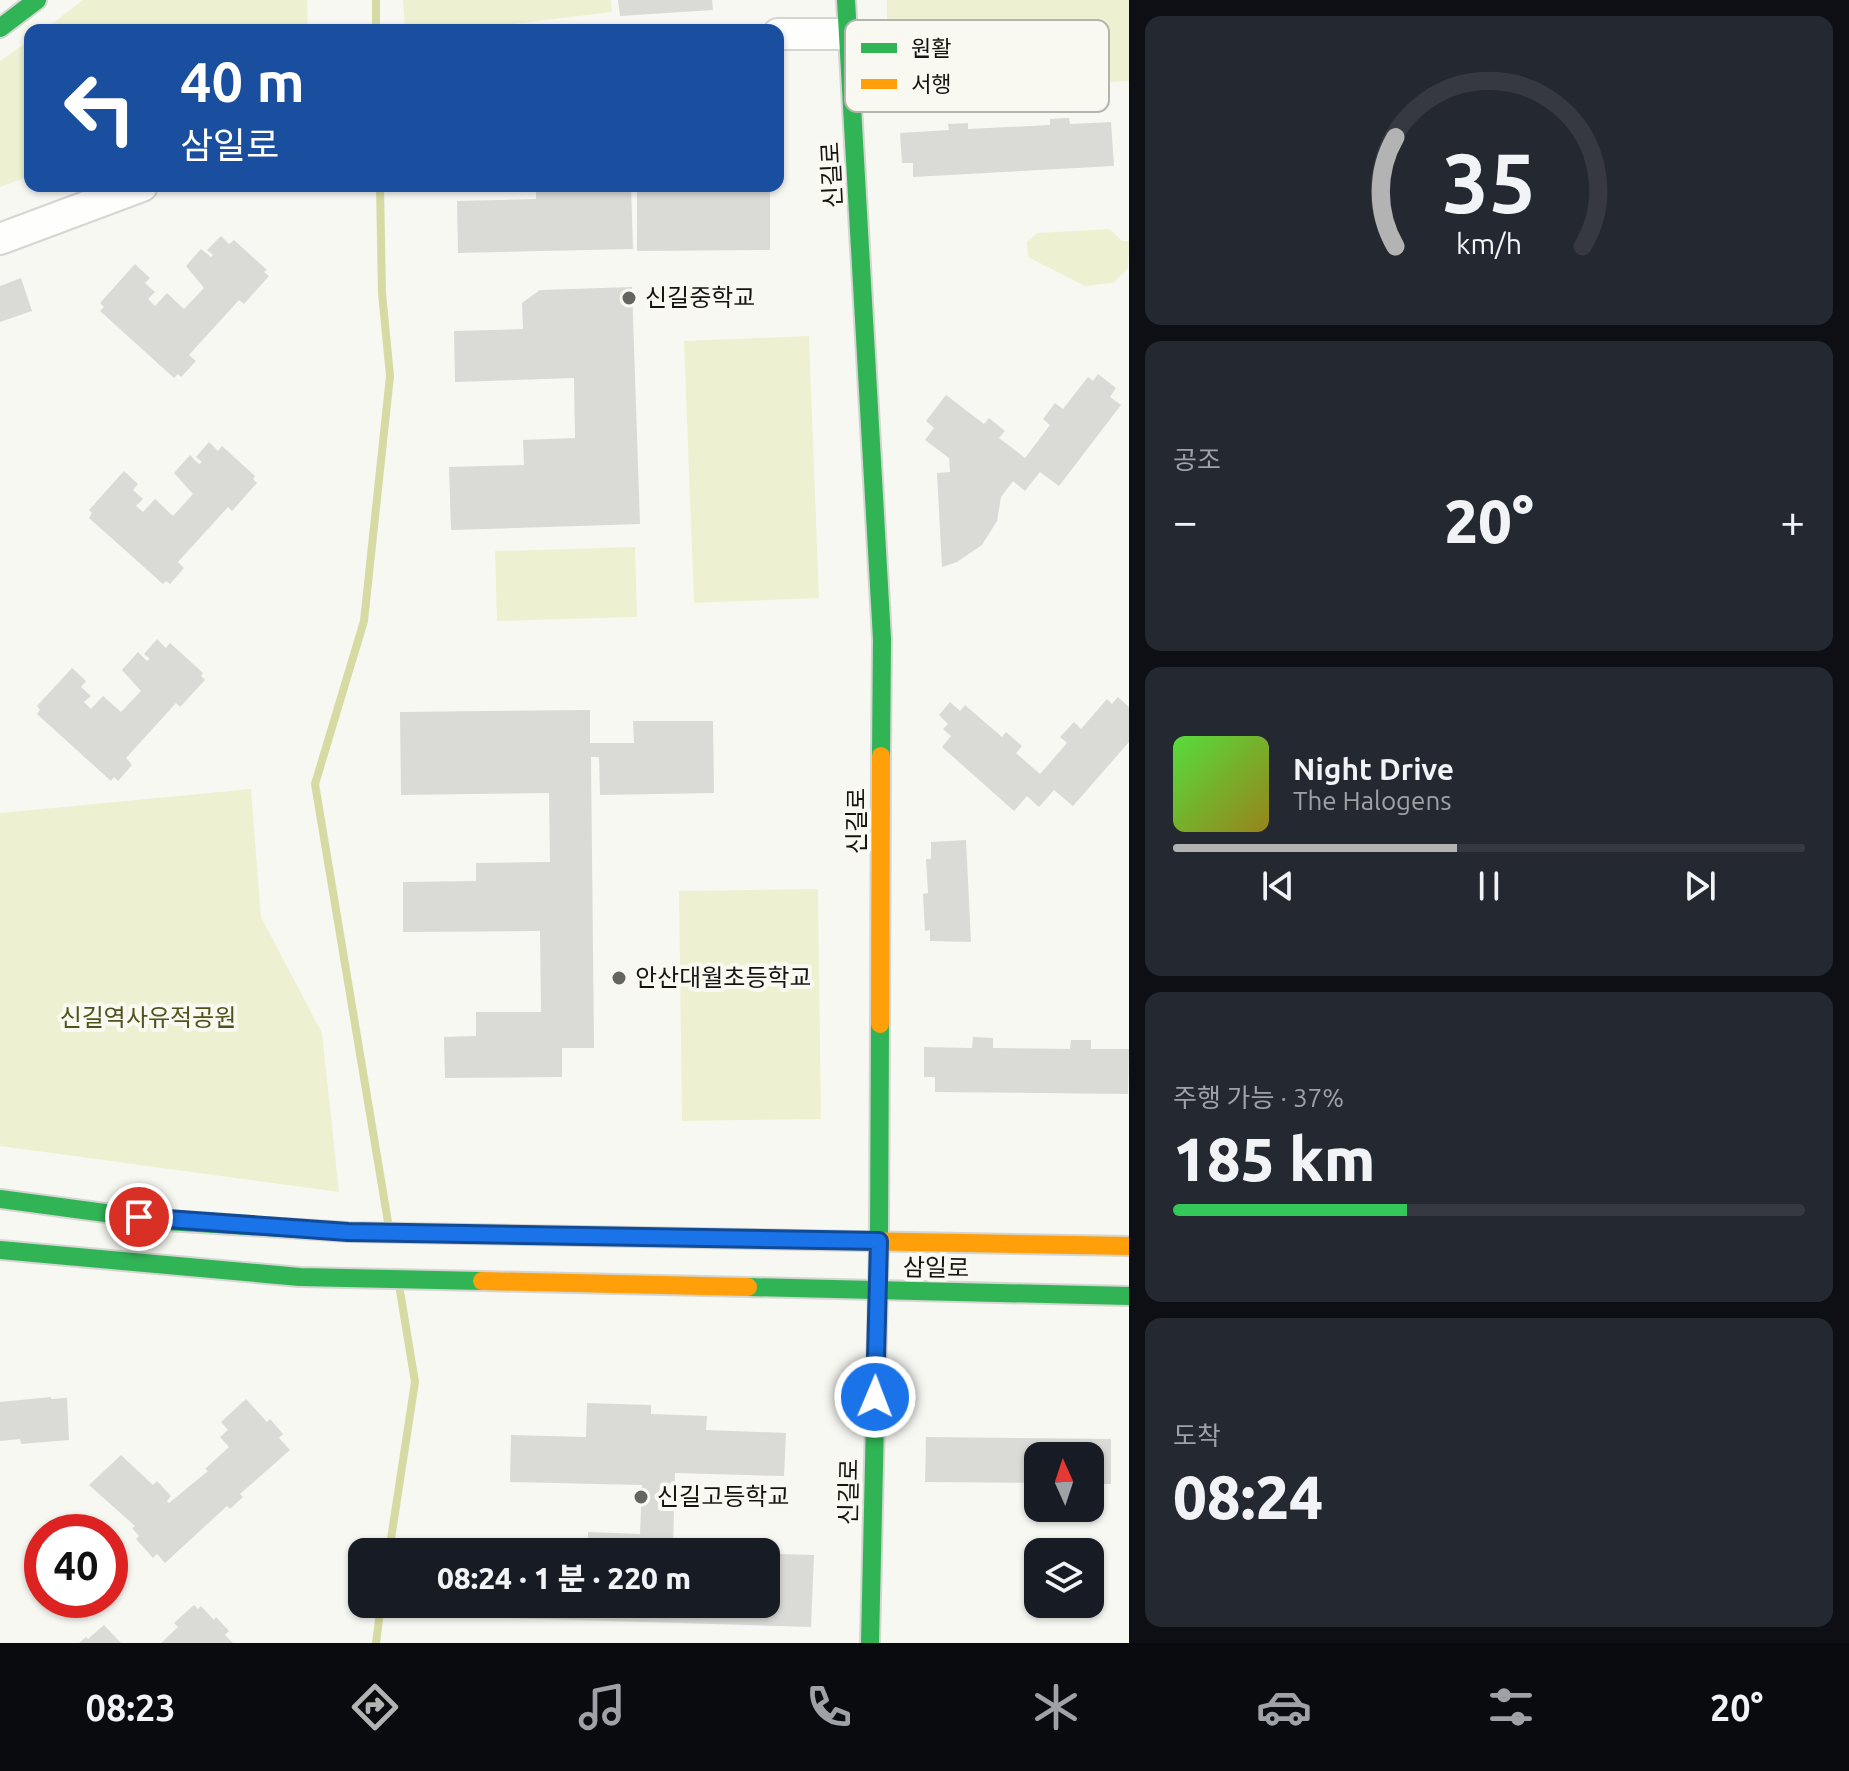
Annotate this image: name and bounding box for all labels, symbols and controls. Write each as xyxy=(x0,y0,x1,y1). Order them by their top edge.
legend xyxy=(845,20,1109,112)
text: 원활 xyxy=(911,35,951,60)
text: 40 m xyxy=(180,50,305,113)
icon: left xyxy=(48,56,152,160)
text: 서행 xyxy=(911,71,951,96)
text: 삼일로 xyxy=(180,124,279,165)
text: 35 xyxy=(1442,134,1536,228)
street label: 신길로 xyxy=(816,141,847,209)
text: km/h xyxy=(1456,227,1522,259)
place label: 신길중학교 xyxy=(645,284,755,311)
marker: 신길중학교 xyxy=(620,289,638,307)
text: 공조 xyxy=(1173,445,1221,474)
text: 20° xyxy=(1444,487,1534,554)
text: − xyxy=(1173,496,1198,545)
text: + xyxy=(1780,496,1805,545)
text: Night Drive xyxy=(1293,752,1454,786)
text: The Halogens xyxy=(1293,786,1452,815)
street label: 신길로 xyxy=(843,788,870,854)
icon: previous xyxy=(1256,864,1300,908)
icon: pause xyxy=(1467,864,1511,908)
icon: next xyxy=(1678,864,1722,908)
place label: 안산대월초등학교 xyxy=(635,964,812,991)
marker: 안산대월초등학교 xyxy=(610,969,628,987)
park label: 신길역사유적공원 xyxy=(60,1004,236,1031)
text: 주행 가능 · 37% xyxy=(1173,1083,1344,1112)
text: 185 km xyxy=(1173,1125,1375,1192)
pin xyxy=(105,1183,173,1251)
icon: arrive xyxy=(117,1195,161,1239)
street label: 삼일로 xyxy=(903,1253,969,1282)
position arrow xyxy=(833,1355,917,1439)
text: 도착 xyxy=(1173,1421,1221,1450)
north arrow xyxy=(1024,1442,1104,1522)
map controls xyxy=(1024,1442,1104,1618)
street label: 신길로 xyxy=(834,1459,863,1525)
text: 08:24 xyxy=(1173,1463,1323,1530)
place label: 신길고등학교 xyxy=(657,1483,789,1510)
marker: 신길고등학교 xyxy=(632,1488,650,1506)
speed limit sign: 40 xyxy=(24,1514,128,1618)
button: layers xyxy=(1024,1538,1104,1618)
text: 08:24 · 1 분 · 220 m xyxy=(437,1561,691,1595)
icon: directions xyxy=(347,1679,403,1735)
icon: music xyxy=(574,1679,630,1735)
icon: phone xyxy=(801,1679,857,1735)
icon: climate xyxy=(1028,1679,1084,1735)
icon: car xyxy=(1256,1679,1312,1735)
icon: filters xyxy=(1483,1679,1539,1735)
text: 08:23 xyxy=(86,1687,176,1728)
text: 20° xyxy=(1710,1687,1763,1728)

